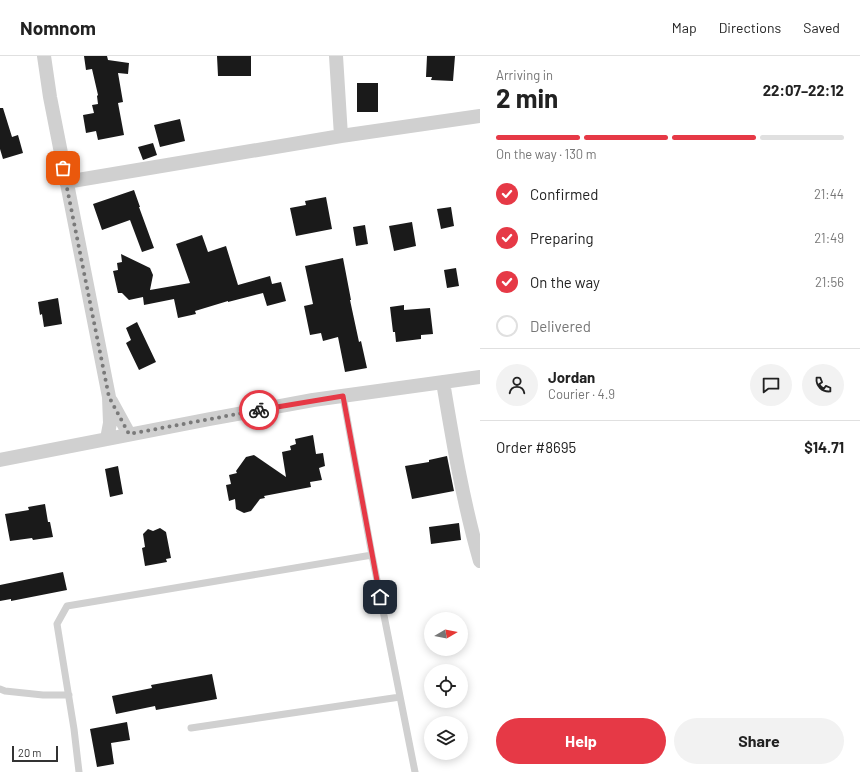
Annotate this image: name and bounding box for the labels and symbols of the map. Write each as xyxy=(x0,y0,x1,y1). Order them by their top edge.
pin xyxy=(46,151,80,185)
courier xyxy=(239,390,279,430)
pin xyxy=(363,580,397,614)
north arrow xyxy=(424,612,468,656)
scale bar xyxy=(12,744,58,763)

